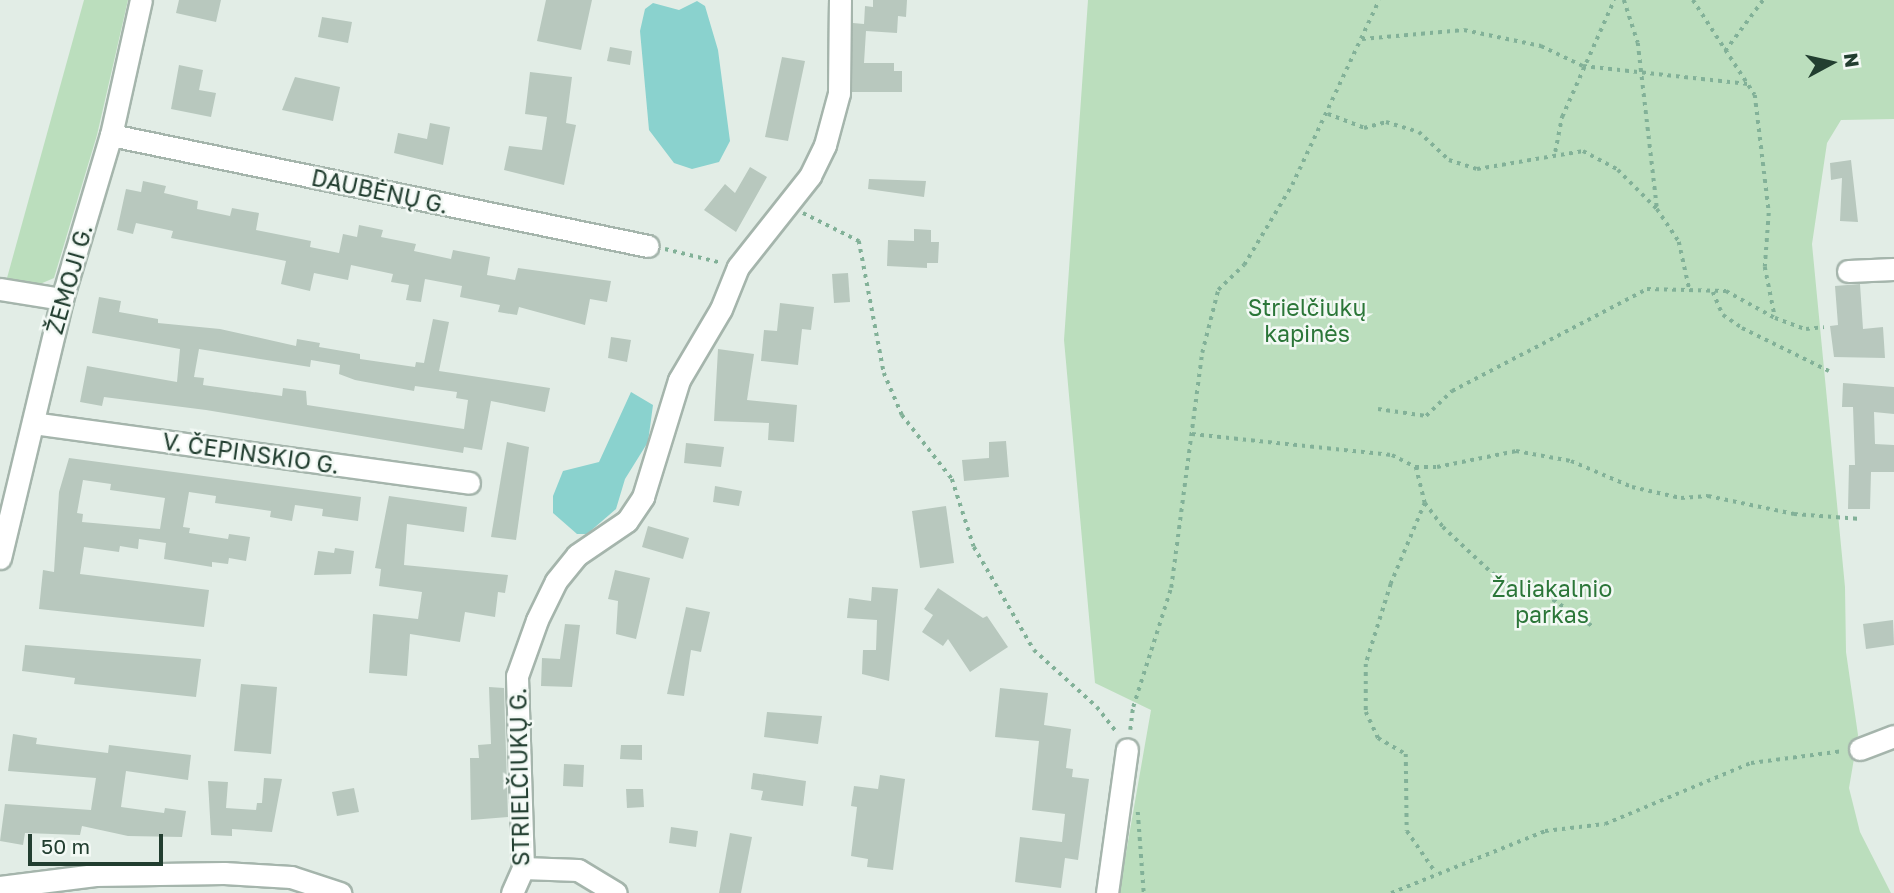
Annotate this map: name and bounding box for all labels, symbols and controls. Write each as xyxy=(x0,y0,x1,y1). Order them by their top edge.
north arrow xyxy=(1796,28,1866,98)
text: N xyxy=(1840,51,1865,69)
street label: DAUBĖNŲ G. xyxy=(309,163,451,219)
street label: ŽEMOJI G. xyxy=(40,221,98,337)
park label: Strielčiukų kapinės xyxy=(1248,293,1366,347)
street label: V. ČEPINSKIO G. xyxy=(161,427,341,479)
park label: Žaliakalnio parkas xyxy=(1492,574,1612,628)
street label: STRIELČIUKŲ G. xyxy=(504,687,534,867)
scale bar xyxy=(32,820,166,864)
text: 50 m xyxy=(41,833,90,859)

